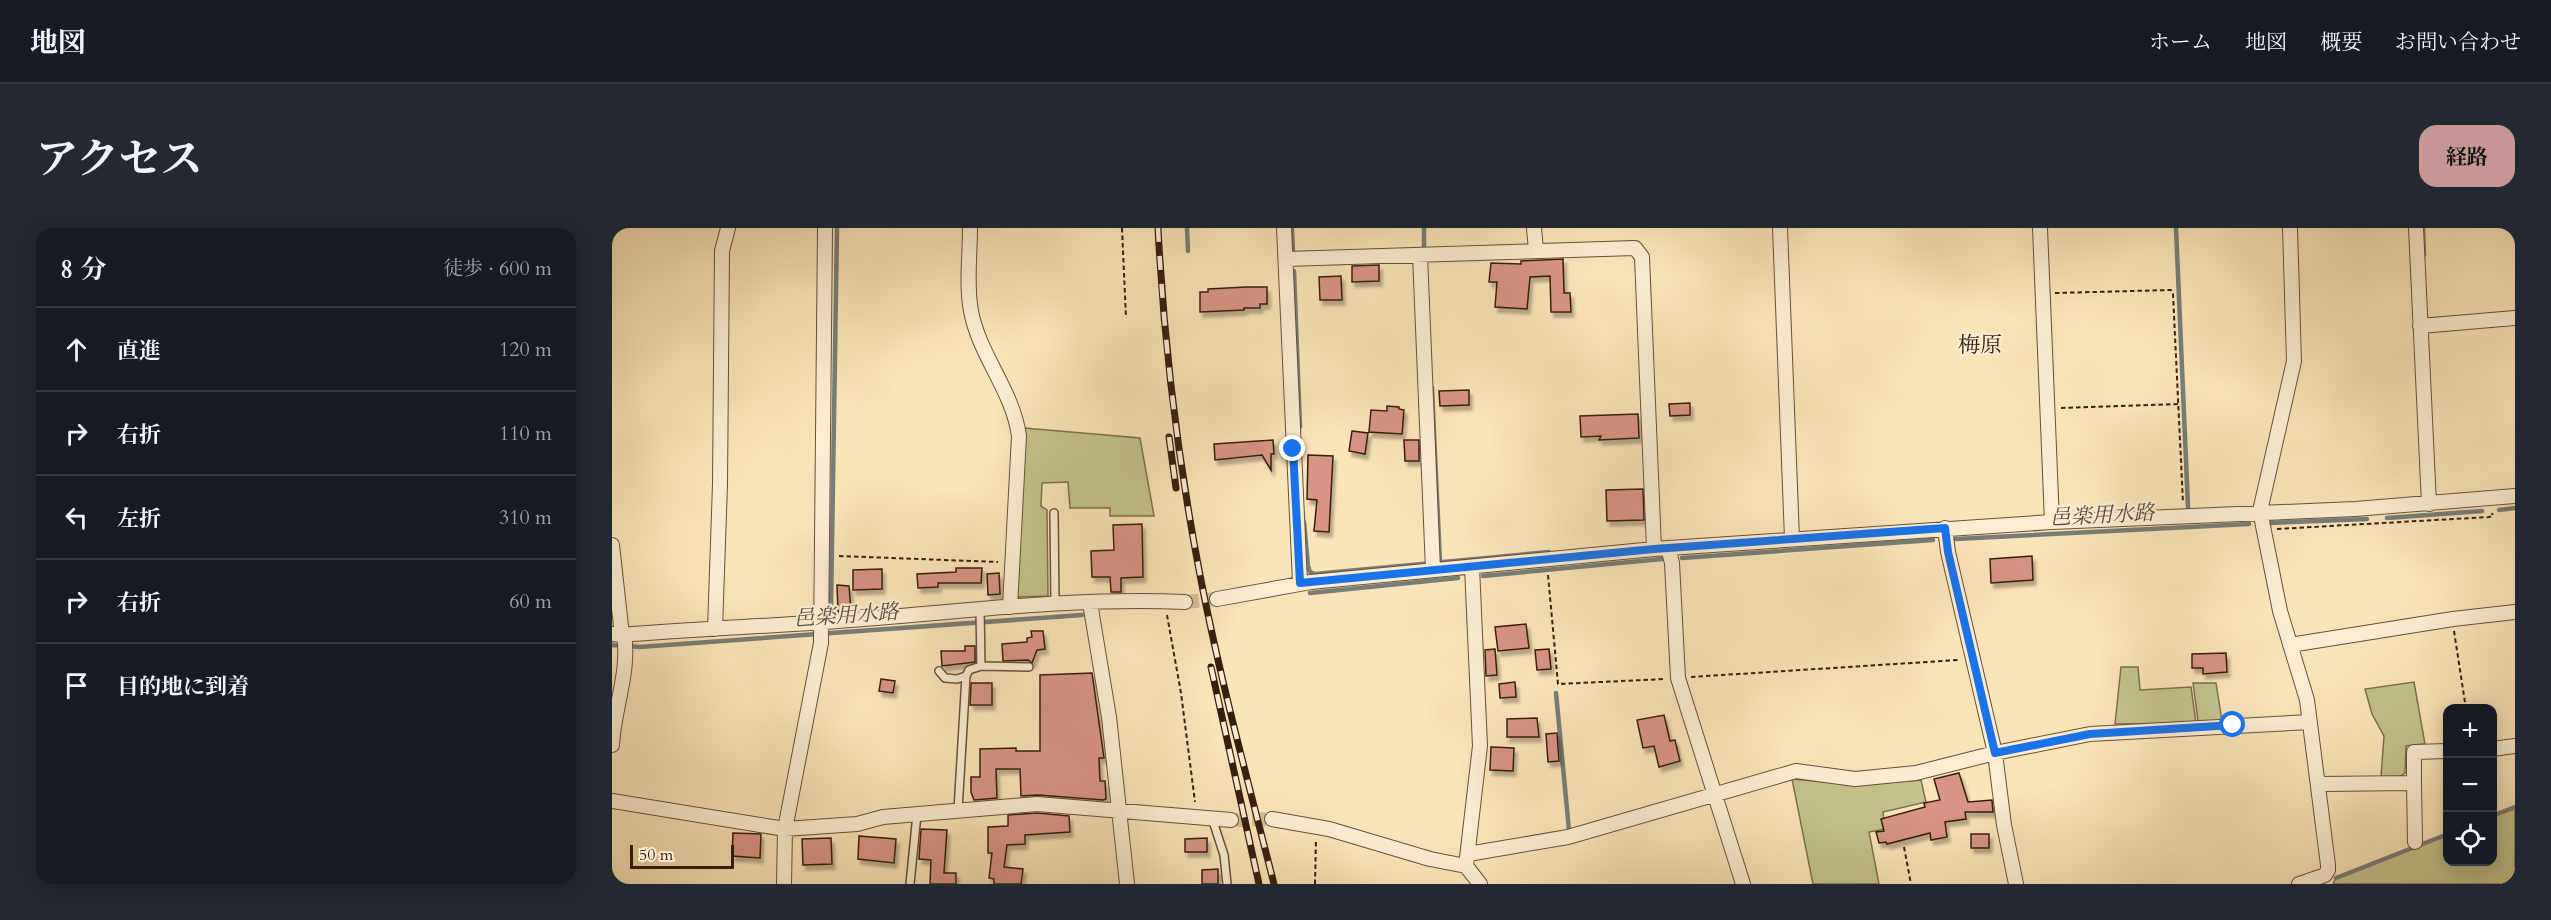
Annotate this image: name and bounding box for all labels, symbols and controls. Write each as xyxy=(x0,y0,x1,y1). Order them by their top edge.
text: 地図 xyxy=(30,24,86,62)
text: ホーム xyxy=(2149,28,2212,57)
text: 地図 xyxy=(2245,28,2287,57)
text: 概要 xyxy=(2320,28,2362,57)
text: お問い合わせ xyxy=(2395,28,2521,57)
button: 経路 xyxy=(2419,125,2515,187)
text: アクセス xyxy=(36,131,203,188)
text: 8 分 xyxy=(60,252,106,287)
text: 徒歩 · 600 m xyxy=(443,255,552,282)
district label: 梅原 xyxy=(1958,330,2002,360)
icon: ahead xyxy=(60,333,93,366)
text: 直進 xyxy=(117,336,161,366)
text: 120 m xyxy=(499,336,552,363)
icon: right xyxy=(60,417,93,450)
text: 右折 xyxy=(117,420,161,450)
text: 110 m xyxy=(499,420,552,447)
route end xyxy=(1279,435,1305,461)
water label: 邑楽用水路 xyxy=(2049,498,2157,533)
icon: left xyxy=(60,501,93,534)
text: 左折 xyxy=(117,504,161,534)
text: 310 m xyxy=(499,504,552,531)
icon: right xyxy=(60,585,93,618)
text: 右折 xyxy=(117,588,161,618)
text: 60 m xyxy=(509,588,552,615)
water label: 邑楽用水路 xyxy=(793,597,901,634)
icon: arrive xyxy=(60,669,93,702)
text: 目的地に到着 xyxy=(117,672,249,702)
map controls xyxy=(2443,704,2497,866)
button: + xyxy=(2443,704,2497,758)
route start xyxy=(2219,711,2245,737)
button: − xyxy=(2443,758,2497,812)
button: locate xyxy=(2443,812,2497,866)
scale bar xyxy=(630,842,734,870)
text: 50 m xyxy=(639,844,673,866)

